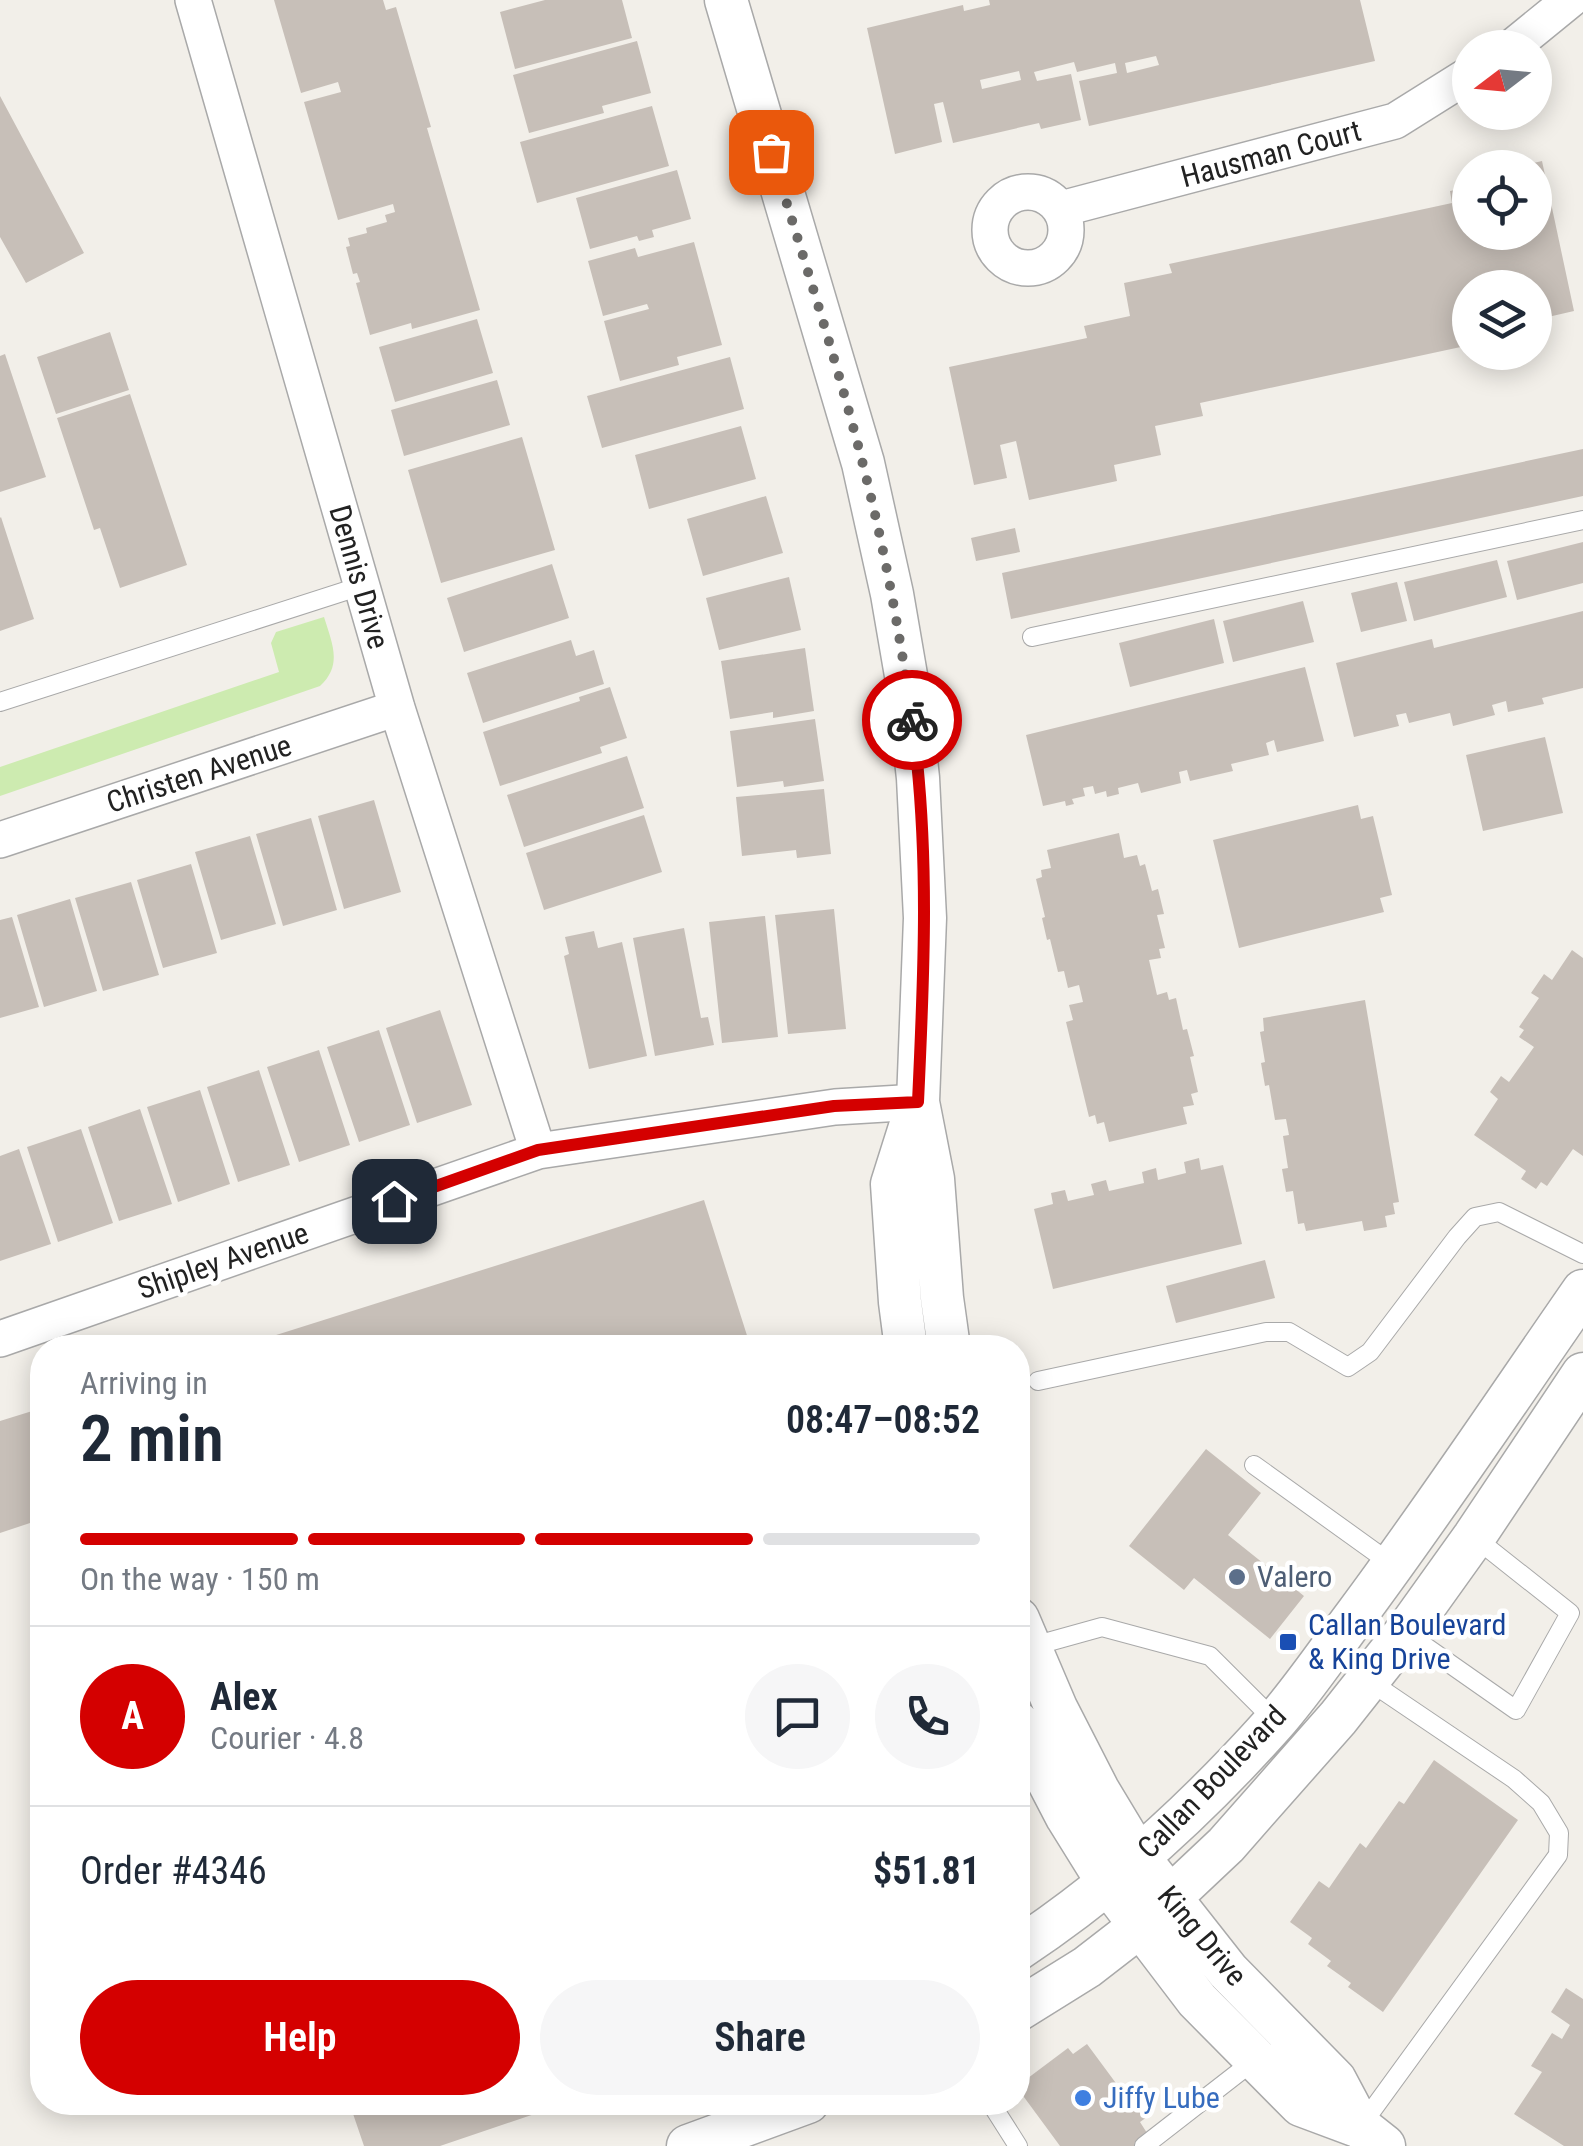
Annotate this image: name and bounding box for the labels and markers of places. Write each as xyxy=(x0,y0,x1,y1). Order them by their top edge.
pin xyxy=(729,110,814,195)
pin xyxy=(352,1159,437,1244)
place label: Valero xyxy=(1257,1559,1332,1594)
marker: Valero xyxy=(1226,1566,1248,1588)
place label: Callan Boulevard & King Drive xyxy=(1308,1607,1506,1676)
marker: Callan Boulevard & King Drive xyxy=(1277,1631,1299,1653)
place label: Jiffy Lube xyxy=(1103,2080,1220,2115)
marker: Jiffy Lube xyxy=(1072,2087,1094,2109)

